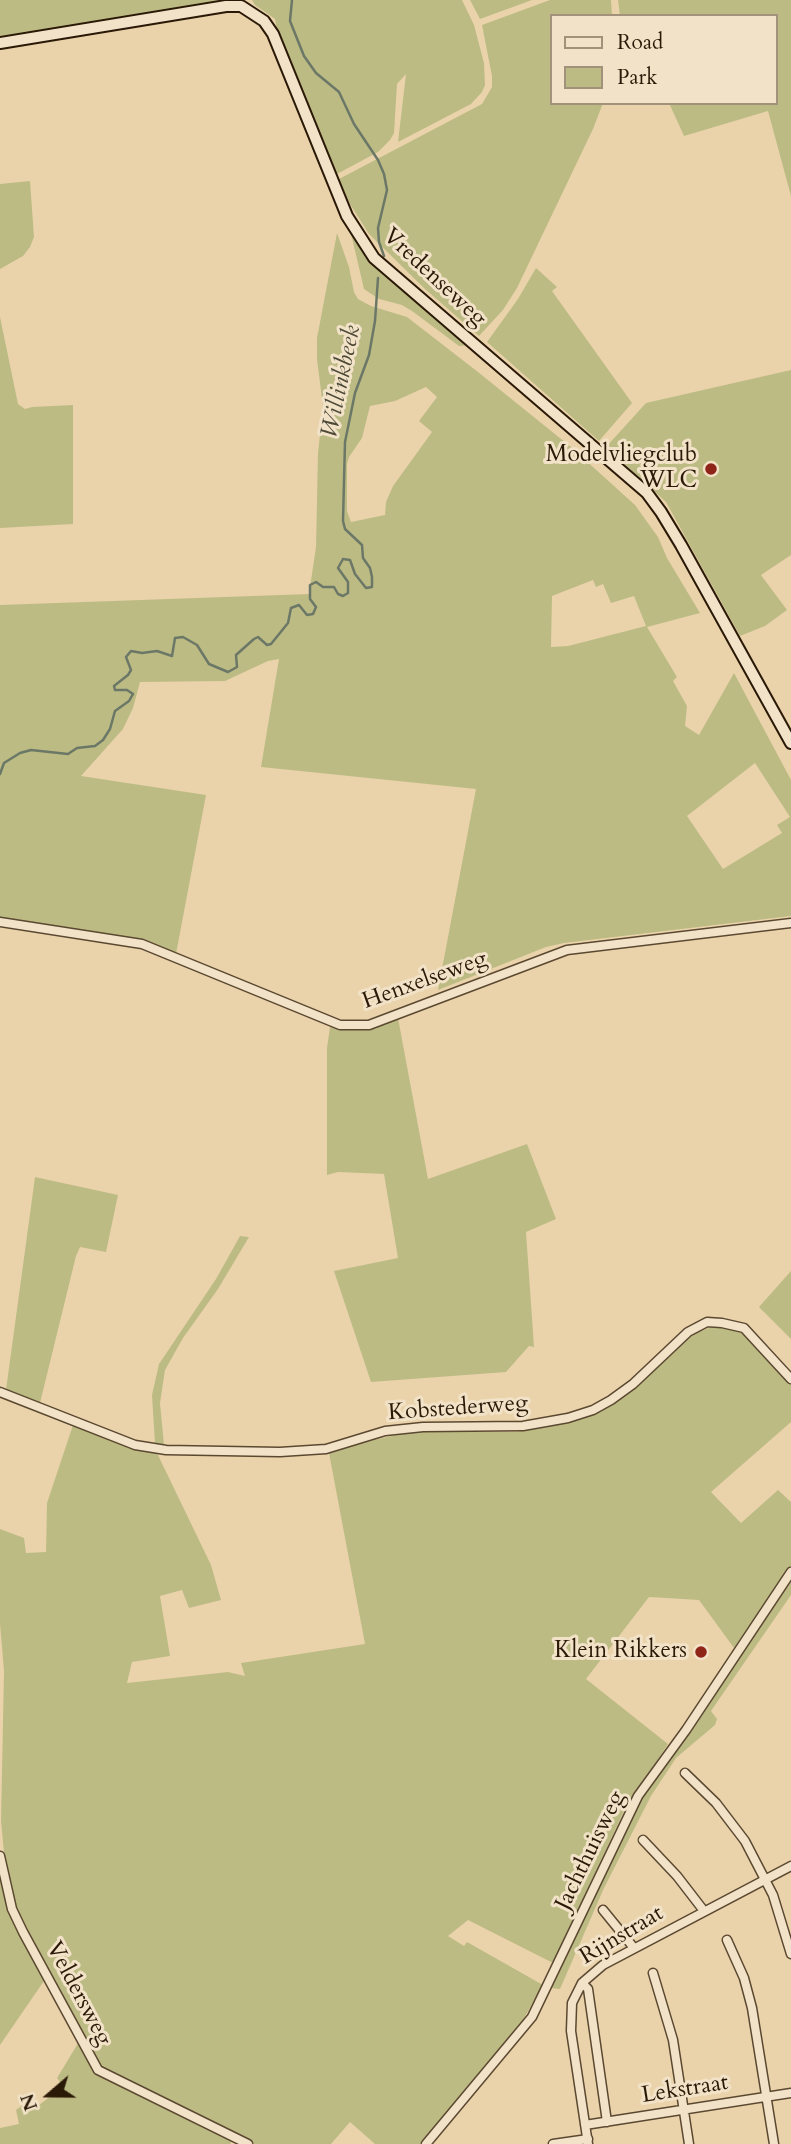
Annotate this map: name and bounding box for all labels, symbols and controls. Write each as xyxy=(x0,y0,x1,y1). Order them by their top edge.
legend xyxy=(550,14,777,105)
text: Road xyxy=(617,28,663,57)
text: Park xyxy=(617,63,657,92)
street label: Vredenseweg xyxy=(377,223,491,333)
water label: Willinkbeek xyxy=(316,323,368,441)
place label: Modelvliegclub WLC xyxy=(546,442,697,496)
marker: Modelvliegclub WLC xyxy=(703,461,719,477)
street label: Henxelseweg xyxy=(359,946,491,1016)
street label: Kobstederweg xyxy=(387,1390,529,1428)
place label: Klein Rikkers xyxy=(554,1638,687,1666)
marker: Klein Rikkers xyxy=(693,1644,709,1660)
street label: Jachthuisweg xyxy=(550,1787,632,1915)
street label: Rijnstraat xyxy=(575,1900,669,1972)
street label: Veldersweg xyxy=(39,1937,117,2051)
north arrow xyxy=(14,2060,84,2130)
street label: Lekstraat xyxy=(640,2070,730,2110)
text: N xyxy=(14,2090,44,2114)

